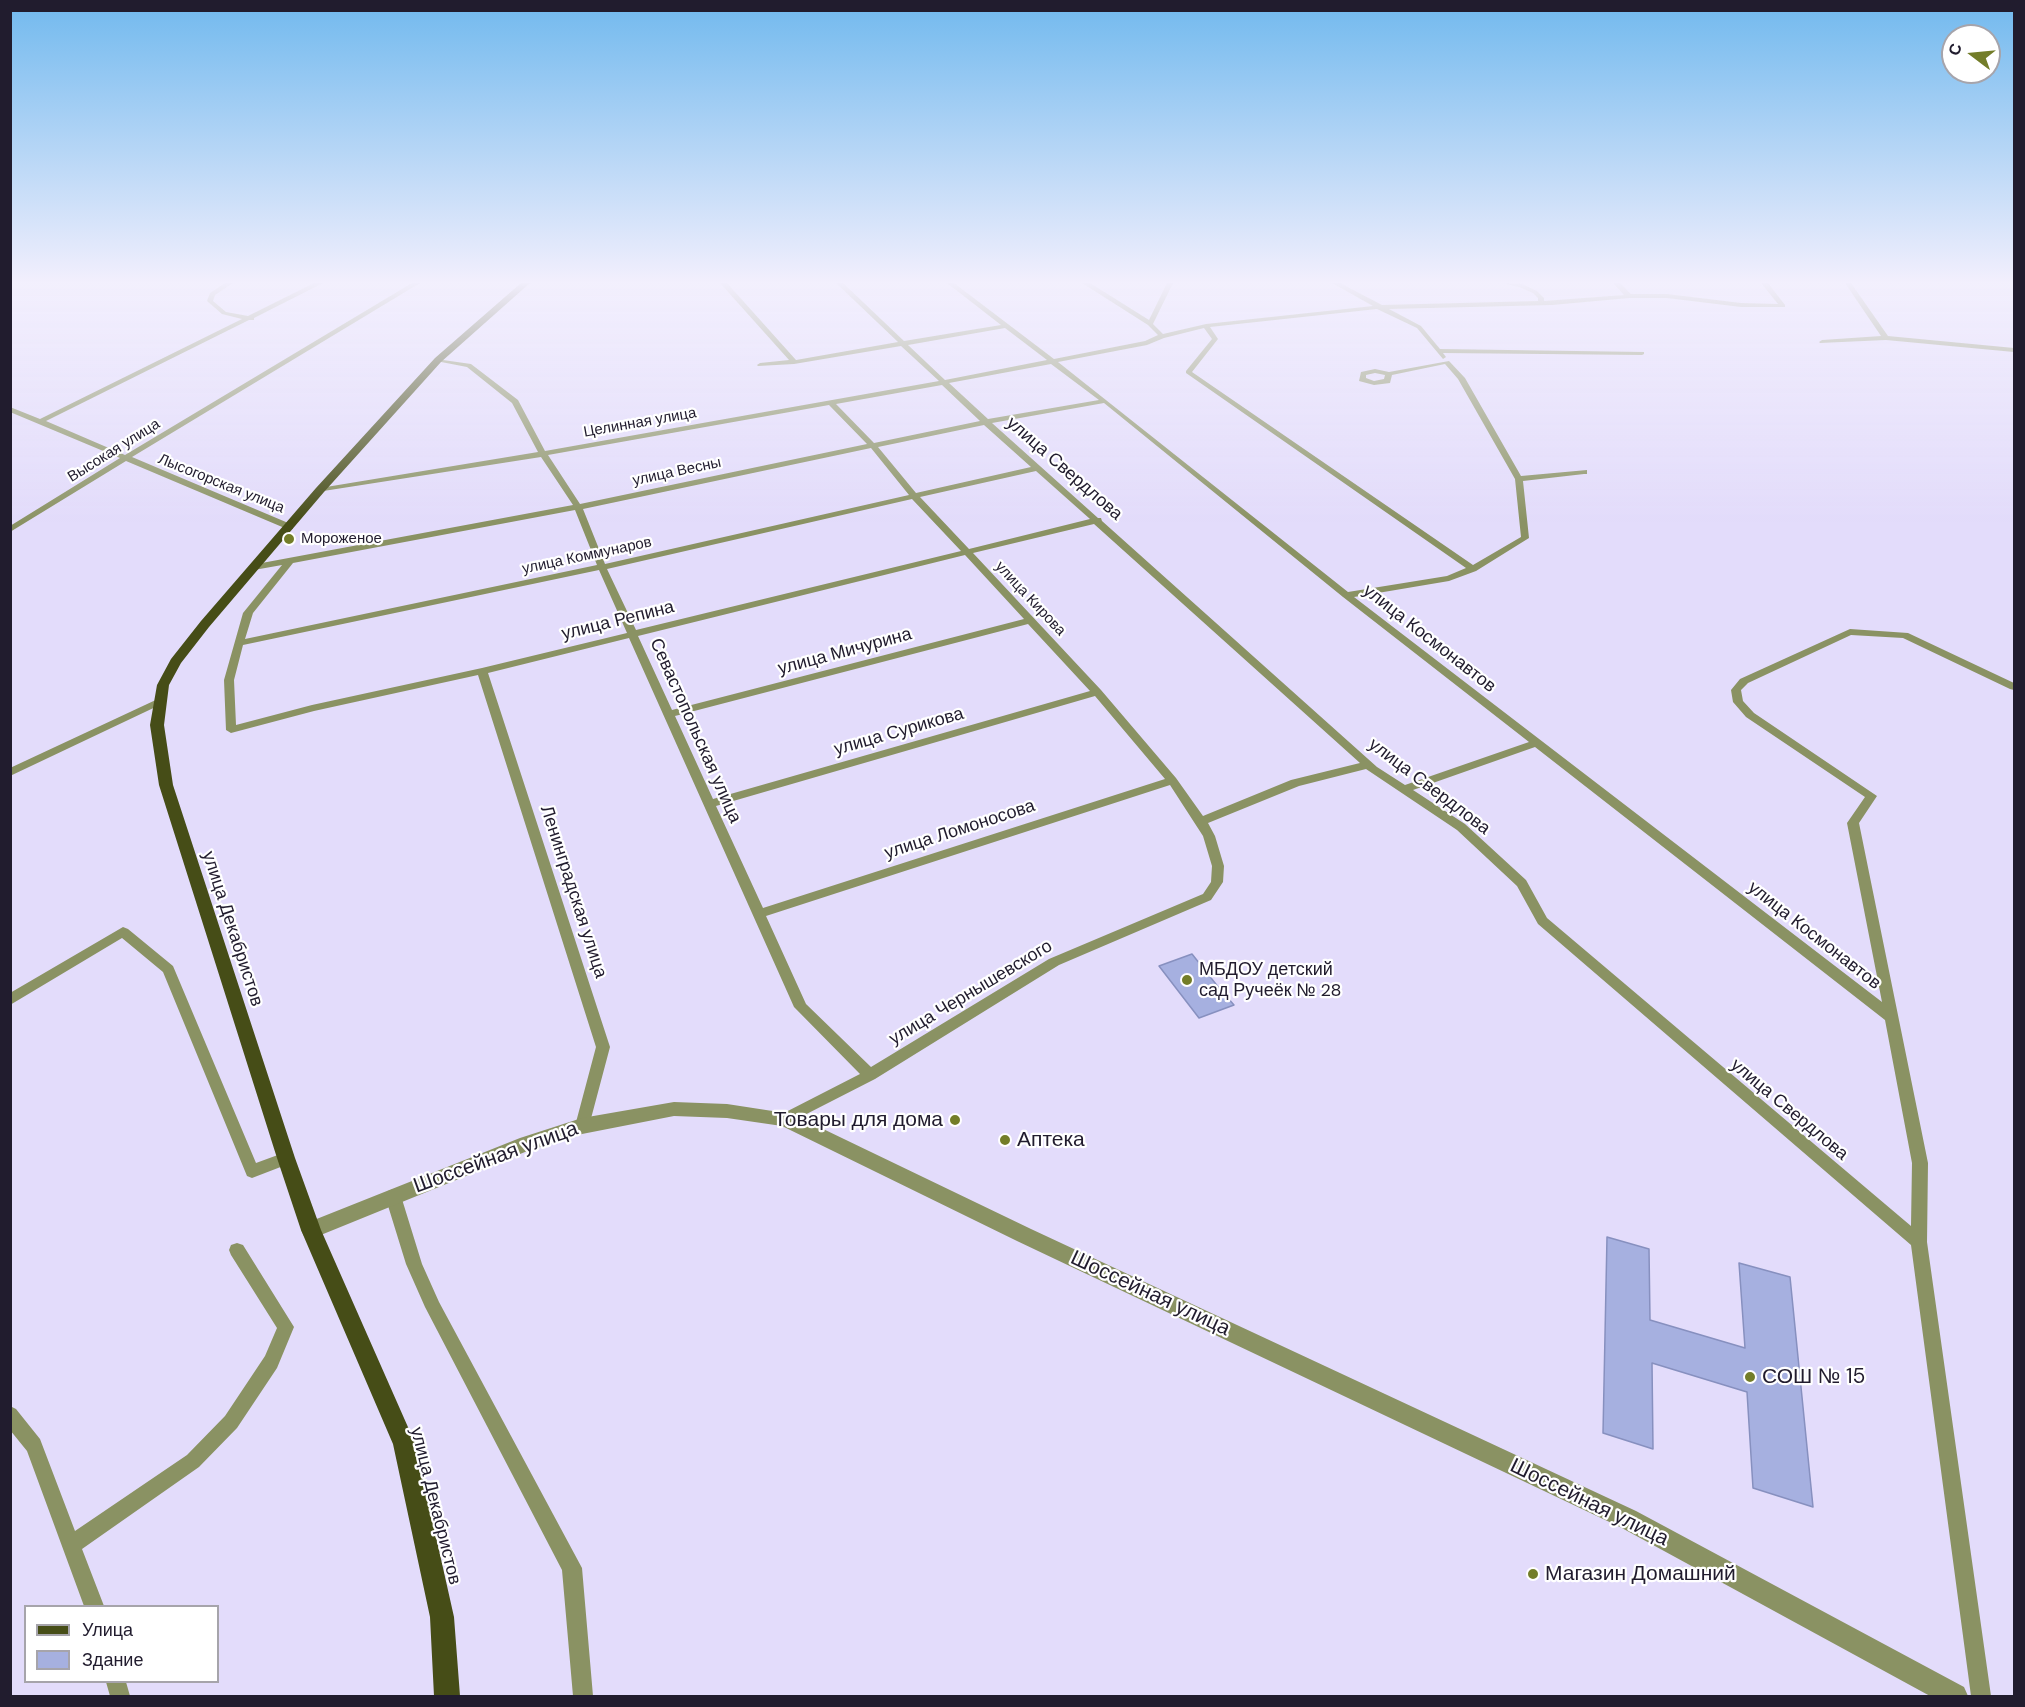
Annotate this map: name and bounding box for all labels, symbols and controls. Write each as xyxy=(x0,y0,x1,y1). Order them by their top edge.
north arrow xyxy=(1941,24,2001,84)
text: С xyxy=(1943,41,1967,58)
street label: Целинная улица xyxy=(582,404,698,442)
street label: улица Свердлова xyxy=(1002,413,1126,525)
street label: Высокая улица xyxy=(65,415,163,487)
street label: Лысогорская улица xyxy=(155,450,287,518)
street label: улица Весны xyxy=(631,454,723,490)
place label: Мороженое xyxy=(301,530,382,548)
marker: Мороженое xyxy=(282,532,296,546)
street label: улица Коммунаров xyxy=(521,533,653,579)
street label: улица Кирова xyxy=(991,558,1069,640)
street label: улица Космонавтов xyxy=(1358,580,1500,698)
street label: улица Репина xyxy=(559,597,677,645)
street label: улица Мичурина xyxy=(776,624,914,680)
street label: Севастопольская улица xyxy=(644,635,746,827)
street label: улица Сурикова xyxy=(832,703,966,761)
street label: улица Свердлова xyxy=(1364,734,1494,840)
street label: улица Ломоносова xyxy=(882,795,1038,865)
street label: Ленинградская улица xyxy=(535,803,611,981)
street label: улица Декабристов xyxy=(197,849,267,1009)
street label: улица Космонавтов xyxy=(1743,877,1885,995)
street label: улица Чернышевского xyxy=(886,936,1056,1050)
place label: МБДОУ детский сад Ручеёк № 28 xyxy=(1199,959,1341,1002)
marker: МБДОУ детский сад Ручеёк № 28 xyxy=(1180,973,1194,987)
street label: улица Свердлова xyxy=(1726,1055,1852,1165)
place label: Товары для дома xyxy=(774,1107,943,1133)
marker: Товары для дома xyxy=(948,1113,962,1127)
street label: Шоссейная улица xyxy=(410,1117,582,1199)
place label: Аптека xyxy=(1017,1127,1085,1153)
marker: Аптека xyxy=(998,1133,1012,1147)
street label: Шоссейная улица xyxy=(1066,1246,1234,1342)
place label: СОШ № 15 xyxy=(1762,1364,1865,1390)
marker: СОШ № 15 xyxy=(1743,1370,1757,1384)
street label: улица Декабристов xyxy=(405,1425,465,1587)
street label: Шоссейная улица xyxy=(1506,1454,1672,1552)
place label: Магазин Домашний xyxy=(1545,1561,1736,1587)
marker: Магазин Домашний xyxy=(1526,1567,1540,1581)
legend xyxy=(24,1605,219,1683)
text: Улица xyxy=(82,1618,133,1642)
text: Здание xyxy=(82,1648,143,1672)

